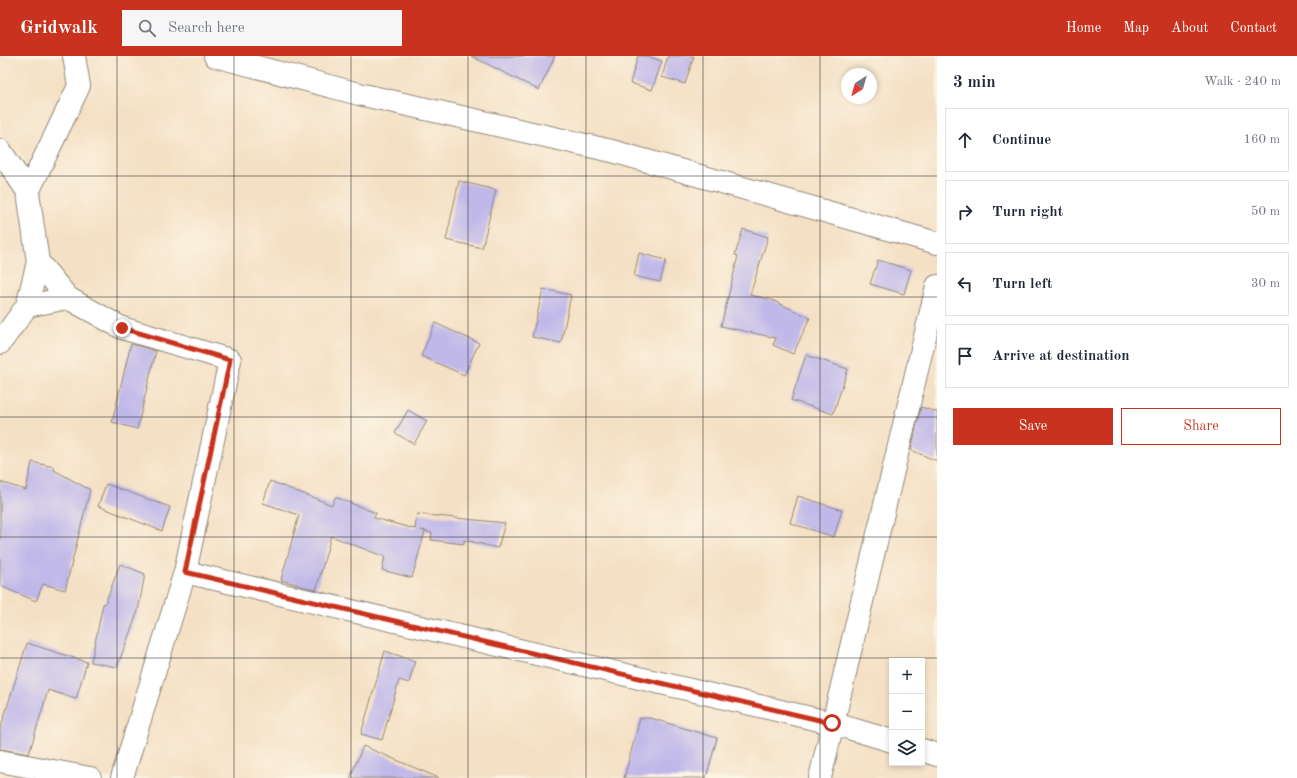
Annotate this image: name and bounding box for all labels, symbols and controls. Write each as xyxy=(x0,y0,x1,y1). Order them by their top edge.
search box xyxy=(122,10,402,46)
icon: search xyxy=(136,17,158,39)
text: Gridwalk xyxy=(20,19,98,38)
text: Search here xyxy=(168,21,245,36)
text: Home xyxy=(1066,21,1101,35)
text: Map xyxy=(1123,21,1149,35)
text: About xyxy=(1171,21,1208,35)
text: Contact xyxy=(1230,21,1277,35)
north arrow xyxy=(841,68,877,104)
text: 3 min xyxy=(953,74,996,91)
text: Walk · 240 m xyxy=(1204,75,1281,88)
icon: ahead xyxy=(954,129,976,151)
text: Continue xyxy=(992,133,1051,148)
text: 160 m xyxy=(1243,133,1280,146)
icon: right xyxy=(954,201,976,223)
text: Turn right xyxy=(992,205,1063,220)
text: 50 m xyxy=(1251,205,1280,218)
icon: left xyxy=(954,273,976,295)
text: Turn left xyxy=(992,277,1052,292)
text: 30 m xyxy=(1251,277,1280,290)
route end xyxy=(113,319,131,337)
icon: arrive xyxy=(954,345,976,367)
text: Arrive at destination xyxy=(992,349,1130,364)
button: Save xyxy=(953,408,1113,445)
button: Share xyxy=(1121,408,1281,445)
map controls xyxy=(889,658,925,766)
button: + xyxy=(889,658,925,694)
button: − xyxy=(889,694,925,730)
route start xyxy=(823,714,841,732)
button: layers xyxy=(889,730,925,766)

